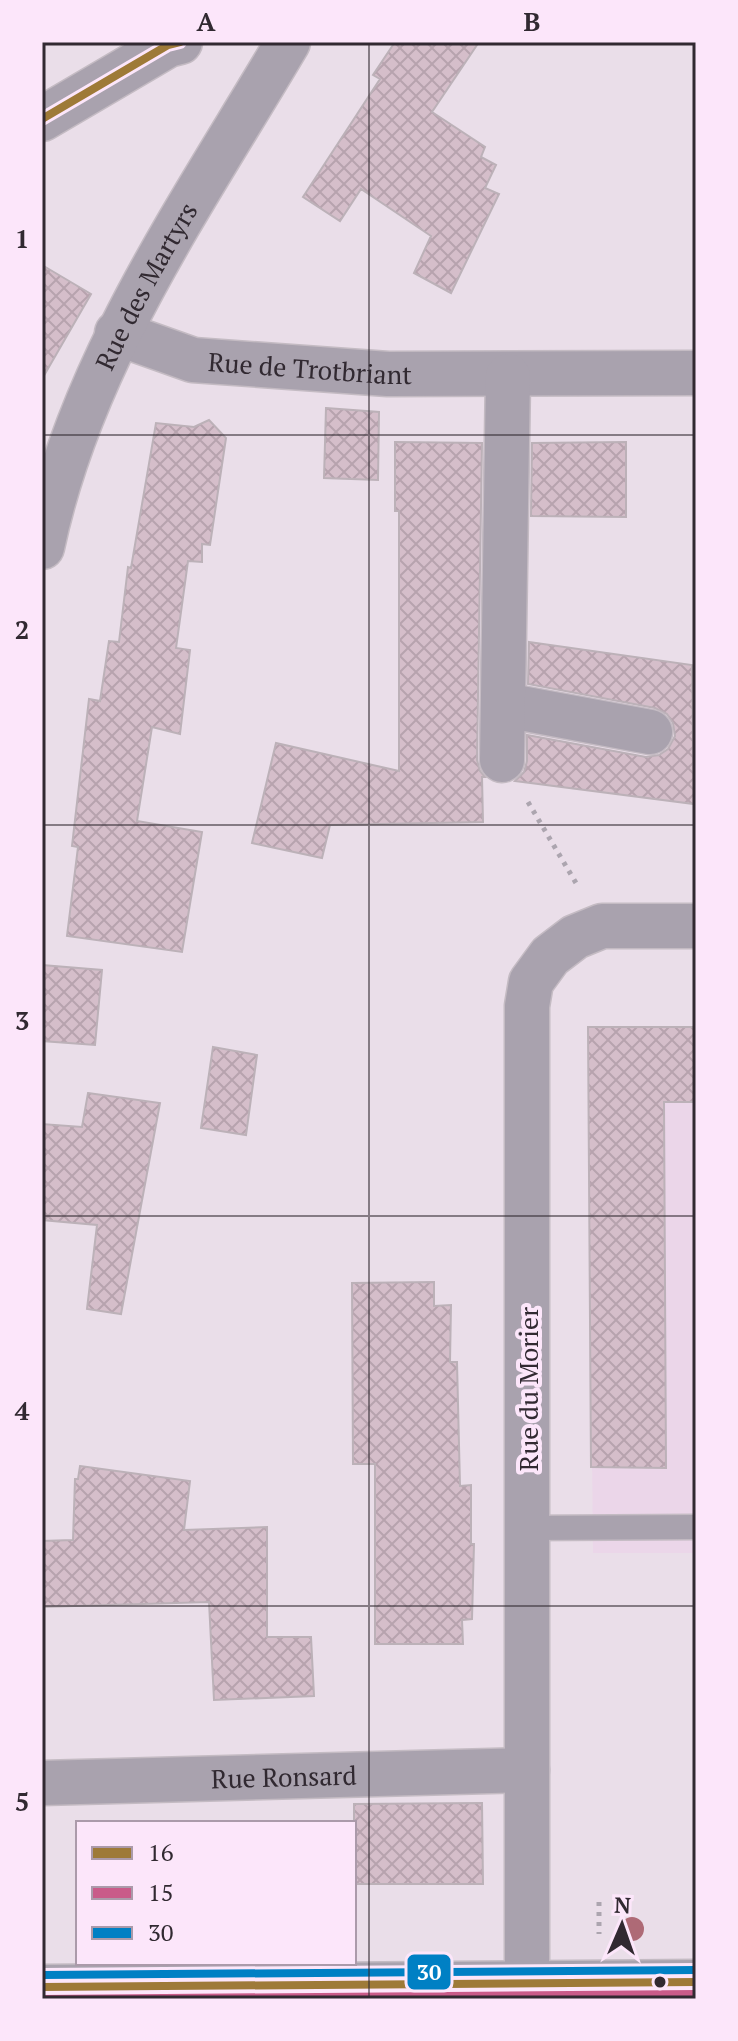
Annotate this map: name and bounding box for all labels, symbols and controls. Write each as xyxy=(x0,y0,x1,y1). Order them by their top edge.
text: A xyxy=(197,4,216,38)
text: B xyxy=(524,4,540,38)
street label: Rue des Martyrs xyxy=(87,196,205,375)
text: 1 xyxy=(15,221,29,255)
street label: Rue de Trotbriant xyxy=(207,344,412,391)
text: 2 xyxy=(15,612,29,646)
text: 3 xyxy=(15,1003,29,1037)
street label: Rue du Morier xyxy=(511,1307,545,1471)
text: 4 xyxy=(15,1393,30,1427)
street label: Rue Ronsard xyxy=(211,1758,357,1795)
text: 5 xyxy=(15,1784,29,1818)
legend xyxy=(76,1821,356,1965)
text: 16 xyxy=(148,1836,174,1868)
text: 15 xyxy=(148,1876,174,1908)
north arrow xyxy=(582,1885,662,1965)
text: N xyxy=(614,1890,632,1919)
text: 30 xyxy=(148,1916,174,1948)
line badge: 30 xyxy=(406,1953,452,1991)
text: 30 xyxy=(417,1957,441,1986)
unlabelled marker xyxy=(652,1974,668,1990)

